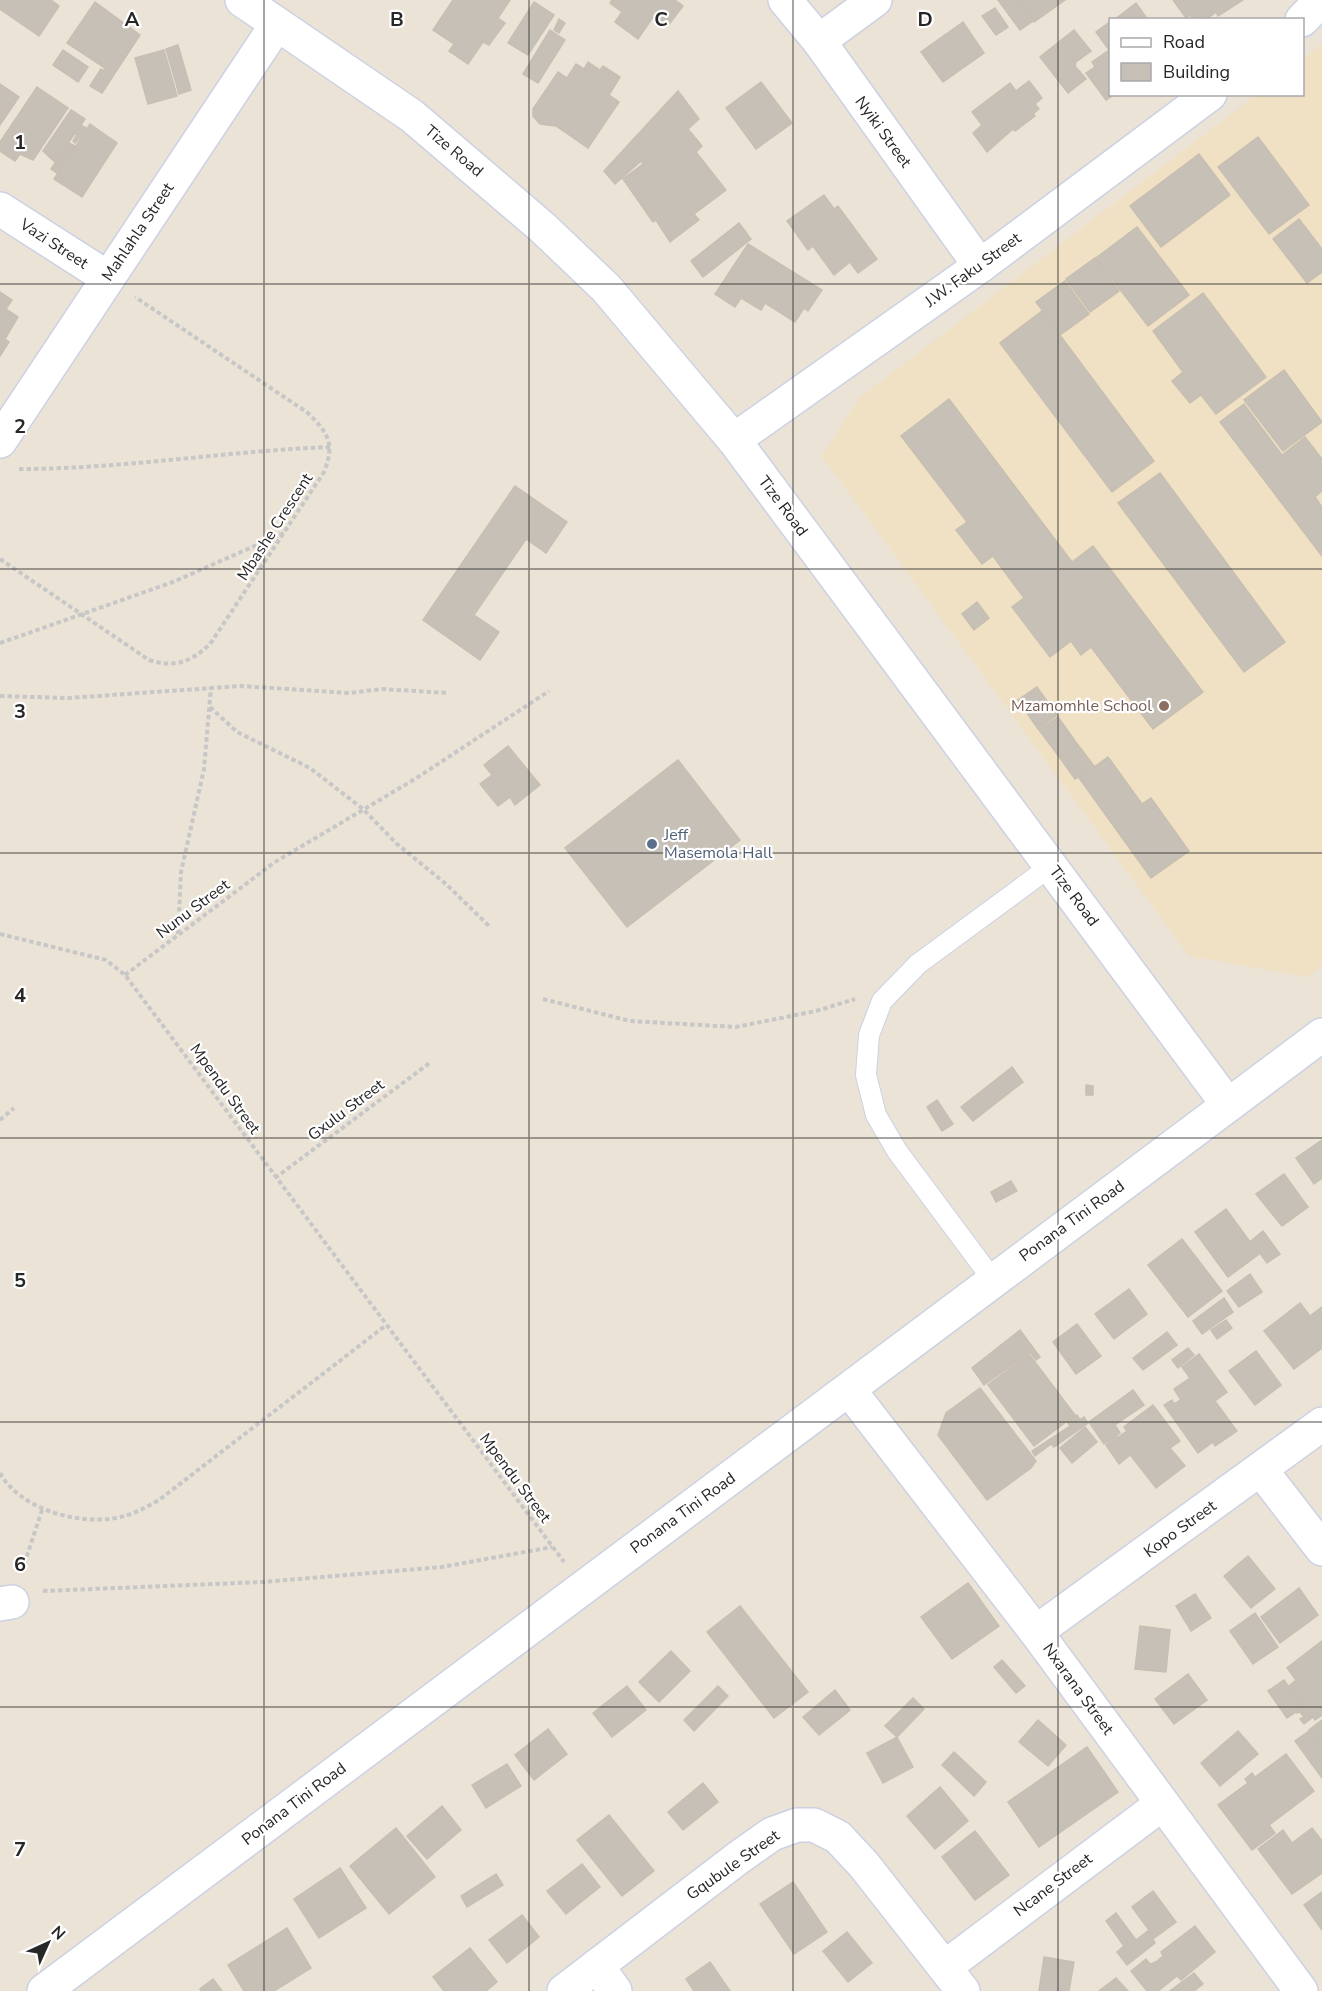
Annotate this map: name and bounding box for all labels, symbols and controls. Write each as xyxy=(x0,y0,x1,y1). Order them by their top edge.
text: A xyxy=(125,6,140,33)
text: B xyxy=(390,6,404,33)
text: C xyxy=(654,6,668,33)
text: D xyxy=(917,6,933,33)
legend xyxy=(1109,18,1304,96)
text: Road xyxy=(1163,30,1205,54)
text: Building xyxy=(1163,60,1230,84)
street label: Nyiki Street xyxy=(850,92,917,172)
street label: Tize Road xyxy=(420,120,488,182)
text: 1 xyxy=(14,129,26,156)
street label: Mahlahla Street xyxy=(97,178,179,286)
street label: Vazi Street xyxy=(15,213,93,275)
street label: J.W. Faku Street xyxy=(920,227,1026,313)
text: 2 xyxy=(14,413,26,440)
street label: Mbashe Crescent xyxy=(232,469,318,585)
street label: Tize Road xyxy=(753,471,813,541)
place label: Mzamomhle School xyxy=(1011,695,1152,717)
text: 3 xyxy=(14,698,26,725)
marker: Mzamomhle School xyxy=(1157,699,1171,713)
place label: Jeff Masemola Hall xyxy=(663,824,773,864)
marker: Jeff Masemola Hall xyxy=(645,837,659,851)
street label: Tize Road xyxy=(1044,861,1104,931)
street label: Nunu Street xyxy=(152,874,235,944)
text: 4 xyxy=(14,982,26,1009)
street label: Mpendu Street xyxy=(185,1039,265,1139)
street label: Gxulu Street xyxy=(303,1074,389,1146)
street label: Ponana Tini Road xyxy=(1015,1175,1129,1267)
text: 5 xyxy=(14,1267,26,1294)
street label: Mpendu Street xyxy=(474,1429,556,1528)
street label: Ponana Tini Road xyxy=(626,1467,740,1559)
street label: Kopo Street xyxy=(1139,1495,1221,1563)
text: 6 xyxy=(14,1551,26,1578)
street label: Nxarana Street xyxy=(1037,1639,1119,1740)
street label: Ponana Tini Road xyxy=(237,1757,351,1851)
street label: Gqubule Street xyxy=(682,1824,784,1905)
text: 7 xyxy=(14,1836,26,1863)
street label: Ncane Street xyxy=(1009,1848,1097,1922)
north arrow xyxy=(18,1913,78,1973)
text: N xyxy=(46,1921,70,1945)

